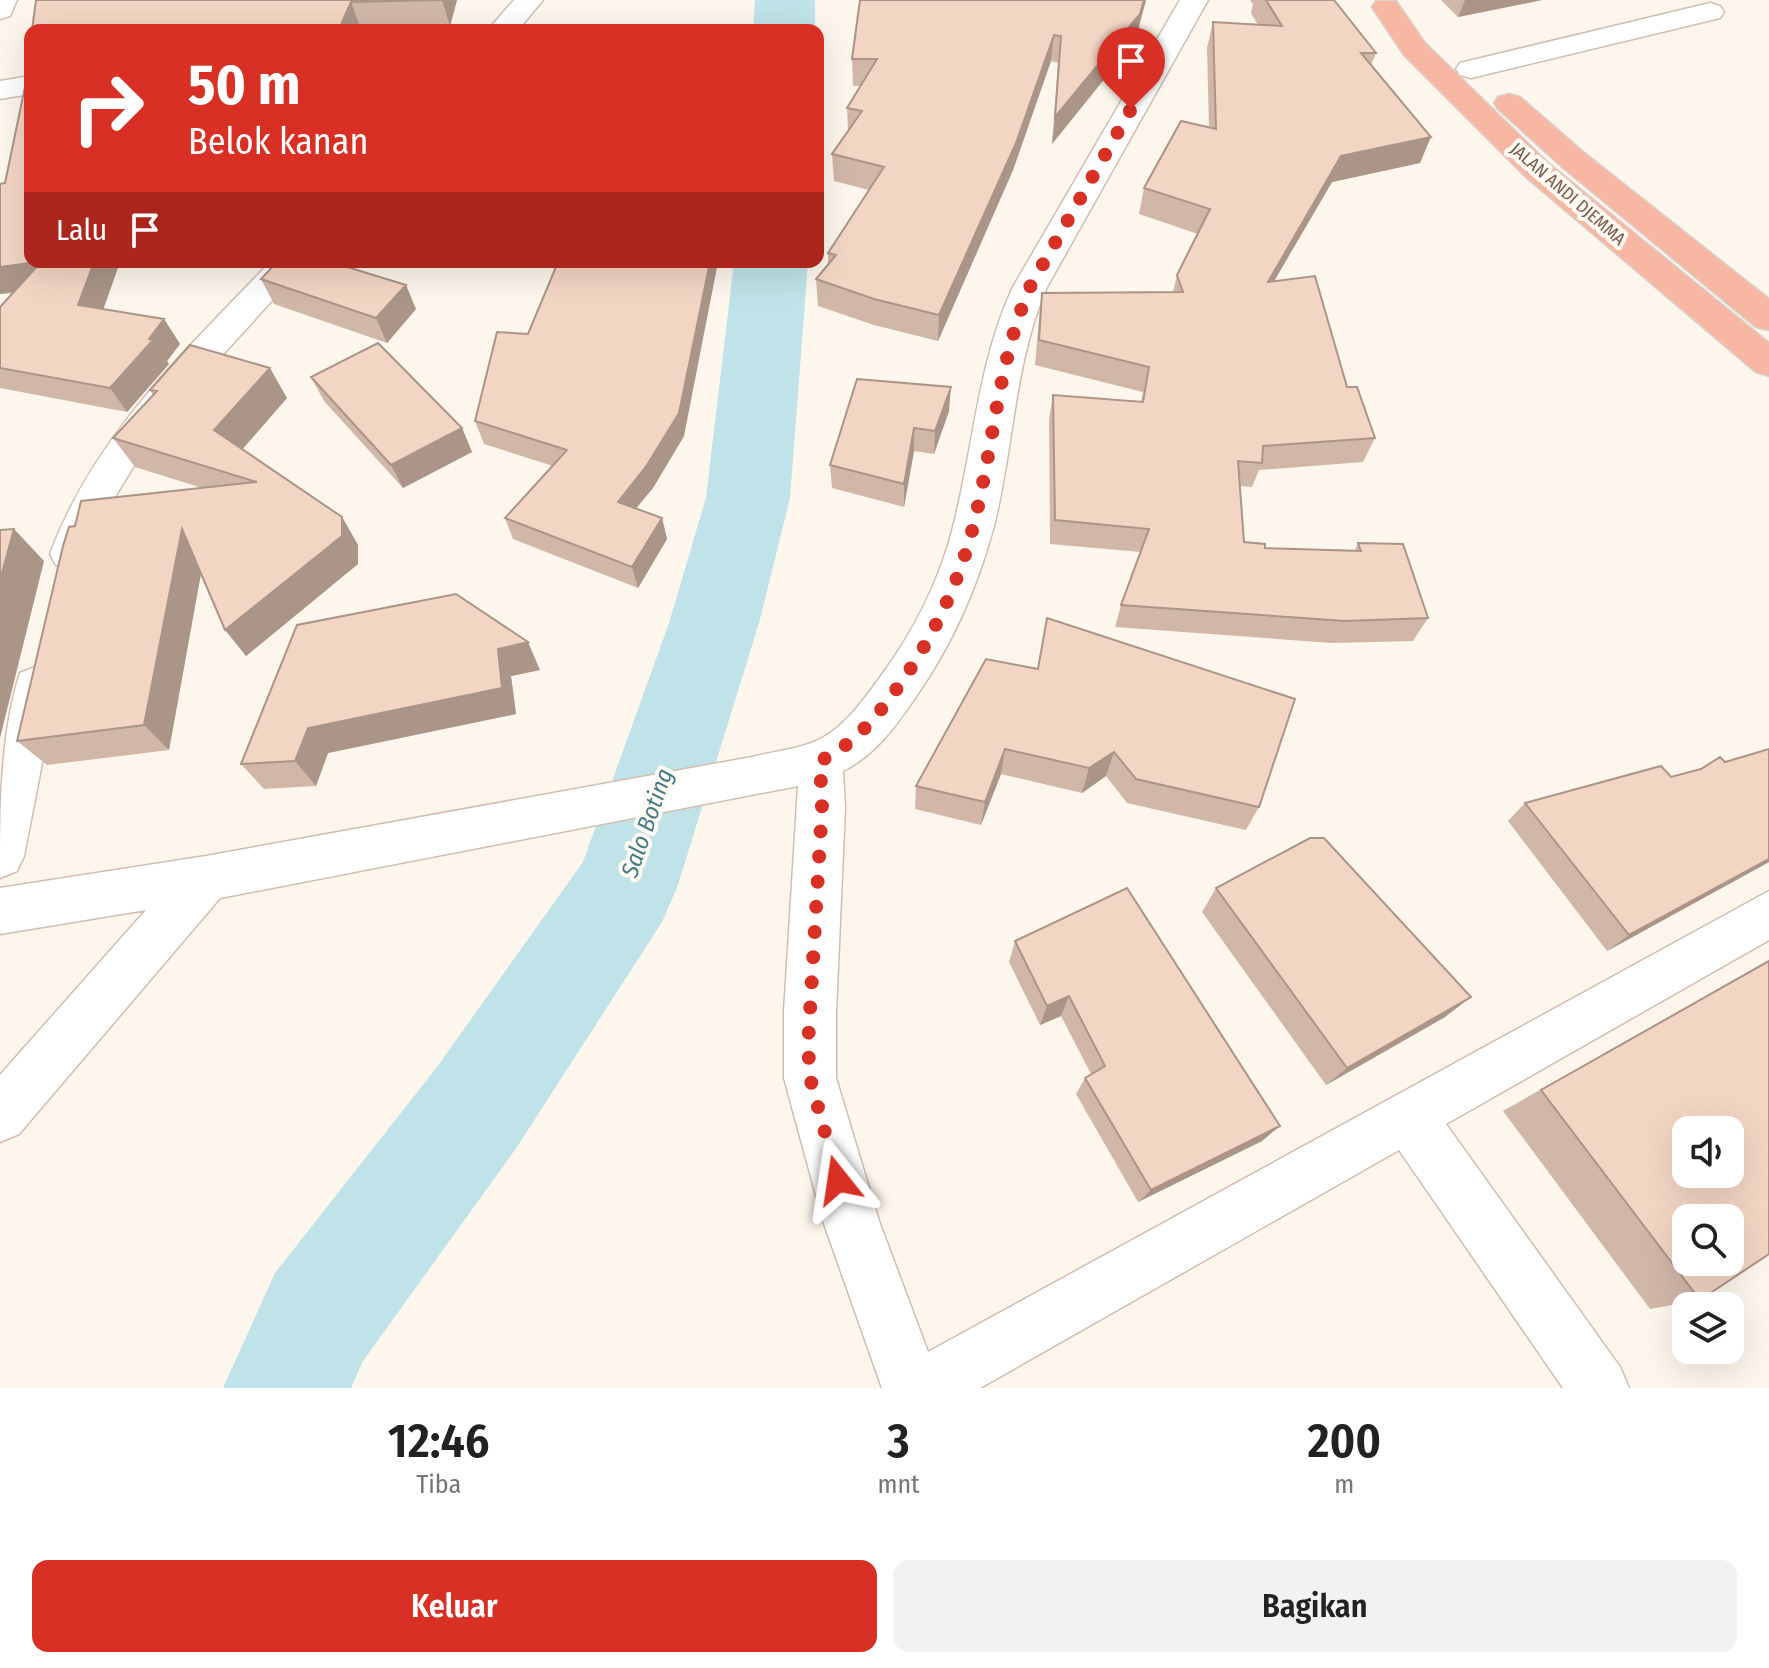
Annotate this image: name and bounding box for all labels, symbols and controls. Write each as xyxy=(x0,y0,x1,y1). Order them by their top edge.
pin xyxy=(1097,27,1165,109)
icon: arrive xyxy=(1109,39,1153,83)
text: 50 m xyxy=(188,52,300,119)
icon: right xyxy=(56,56,160,160)
text: Belok kanan xyxy=(188,120,368,164)
street label: JALAN ANDI DJEMMA xyxy=(1506,138,1631,250)
icon: arrive xyxy=(123,208,167,252)
text: Lalu xyxy=(56,212,107,248)
water label: Salo Boting xyxy=(615,765,679,882)
map controls xyxy=(1672,1116,1744,1364)
button: sound xyxy=(1672,1116,1744,1188)
position arrow xyxy=(796,1138,880,1222)
button: search xyxy=(1672,1204,1744,1276)
button: layers xyxy=(1672,1292,1744,1364)
text: 12:46 xyxy=(388,1412,490,1470)
text: 3 xyxy=(887,1412,910,1470)
text: 200 xyxy=(1307,1412,1381,1470)
text: Tiba xyxy=(416,1469,461,1500)
text: mnt xyxy=(877,1469,920,1500)
text: m xyxy=(1334,1469,1354,1500)
button: Keluar xyxy=(32,1560,877,1652)
button: Bagikan xyxy=(893,1560,1737,1652)

